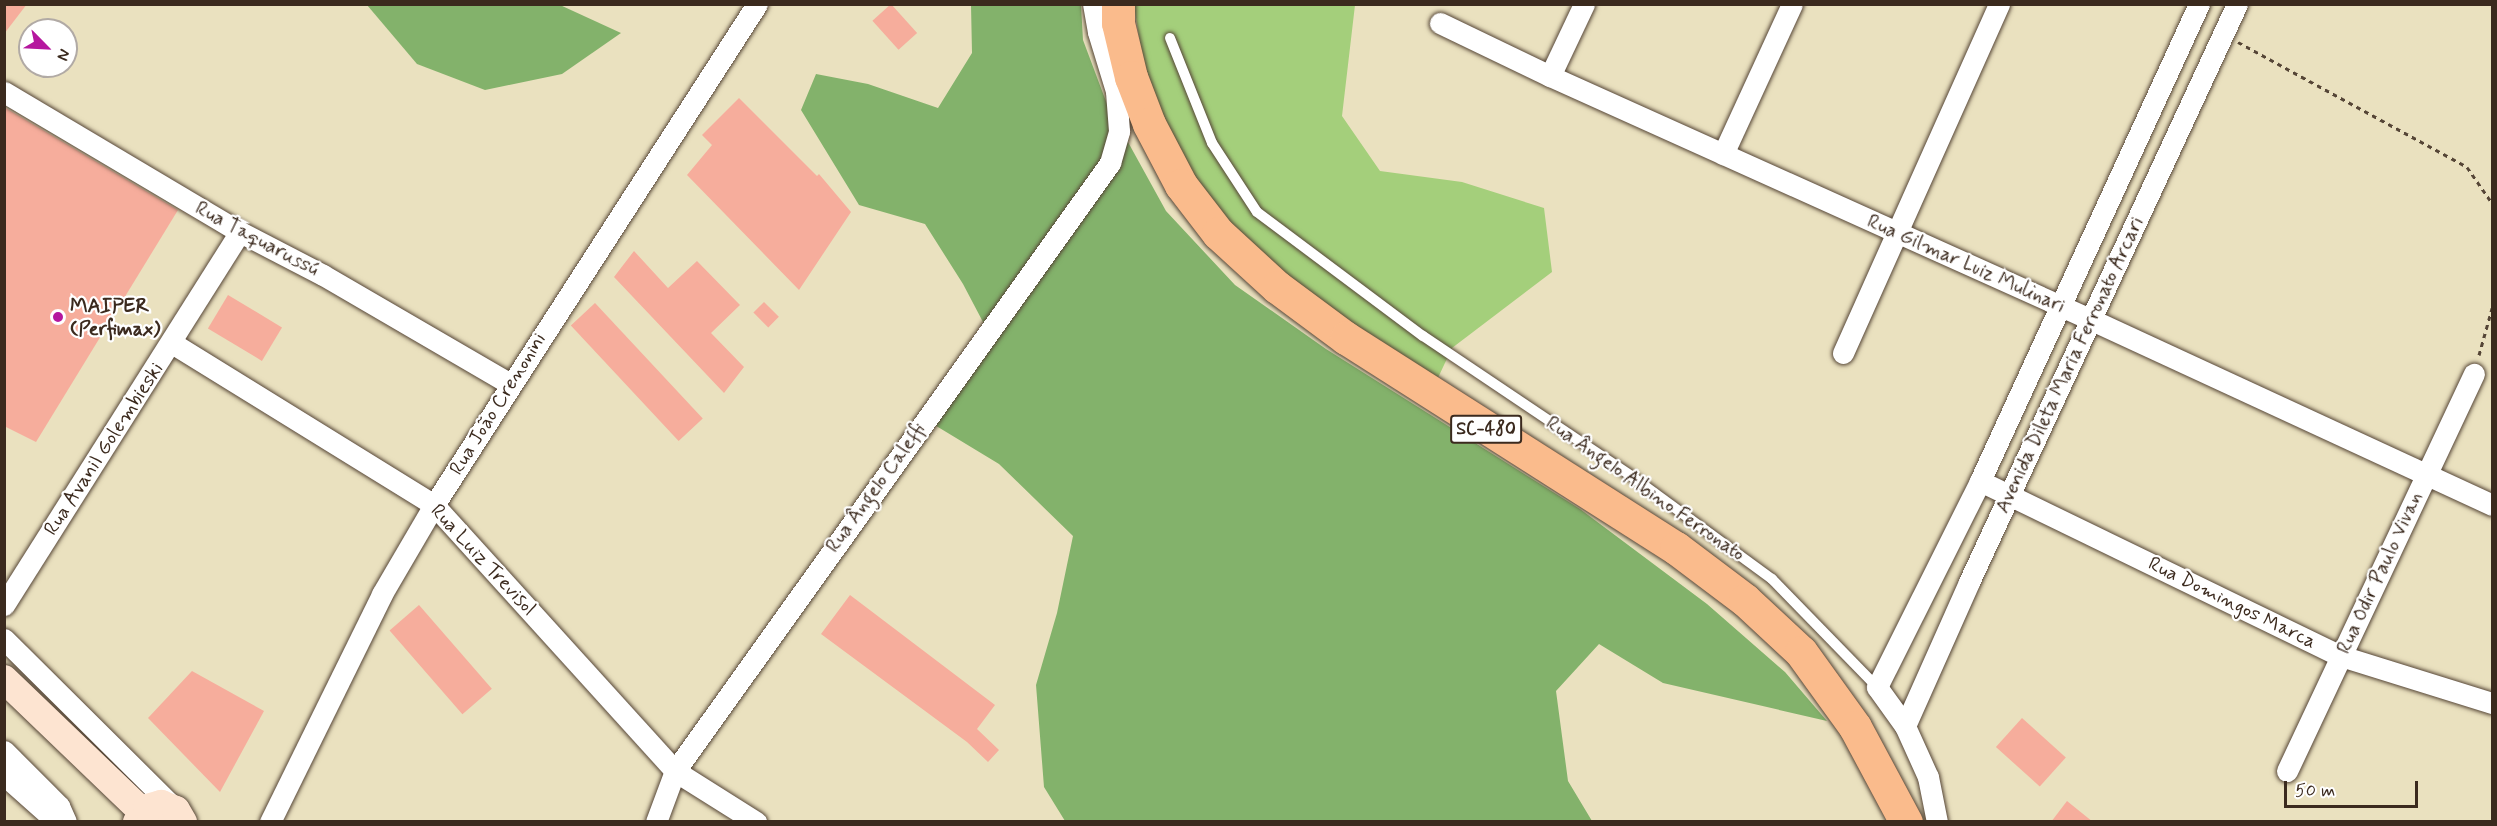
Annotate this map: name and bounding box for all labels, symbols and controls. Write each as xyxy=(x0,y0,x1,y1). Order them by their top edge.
north arrow xyxy=(18,18,78,78)
text: N xyxy=(51,46,75,64)
street label: Rua Taquarussú xyxy=(194,198,320,280)
street label: Rua Gilmar Luiz Mulinari xyxy=(1862,209,2070,319)
street label: Avenida Dileta Maria Ferronato Arcari xyxy=(1990,211,2150,519)
place label: MAIPER (Perfimax) xyxy=(70,294,160,341)
marker: MAIPER (Perfimax) xyxy=(51,310,65,324)
street label: Rua João Crenonini xyxy=(444,328,552,480)
street label: Rua AvaniI Golembieski xyxy=(38,357,170,541)
street label: Rua Ângelo Albino Ferronato xyxy=(1541,411,1749,567)
road number: SC-480 xyxy=(1450,414,1522,444)
street label: Rua Ângelo Caleffi xyxy=(822,419,930,557)
street label: Rua Odir Paulo Vivan xyxy=(2332,488,2428,658)
street label: Rua Luiz Trevisol xyxy=(427,501,539,619)
street label: Rua Domingos Marca xyxy=(2145,552,2319,654)
scale bar xyxy=(2287,769,2420,807)
text: 50 m xyxy=(2295,779,2335,803)

